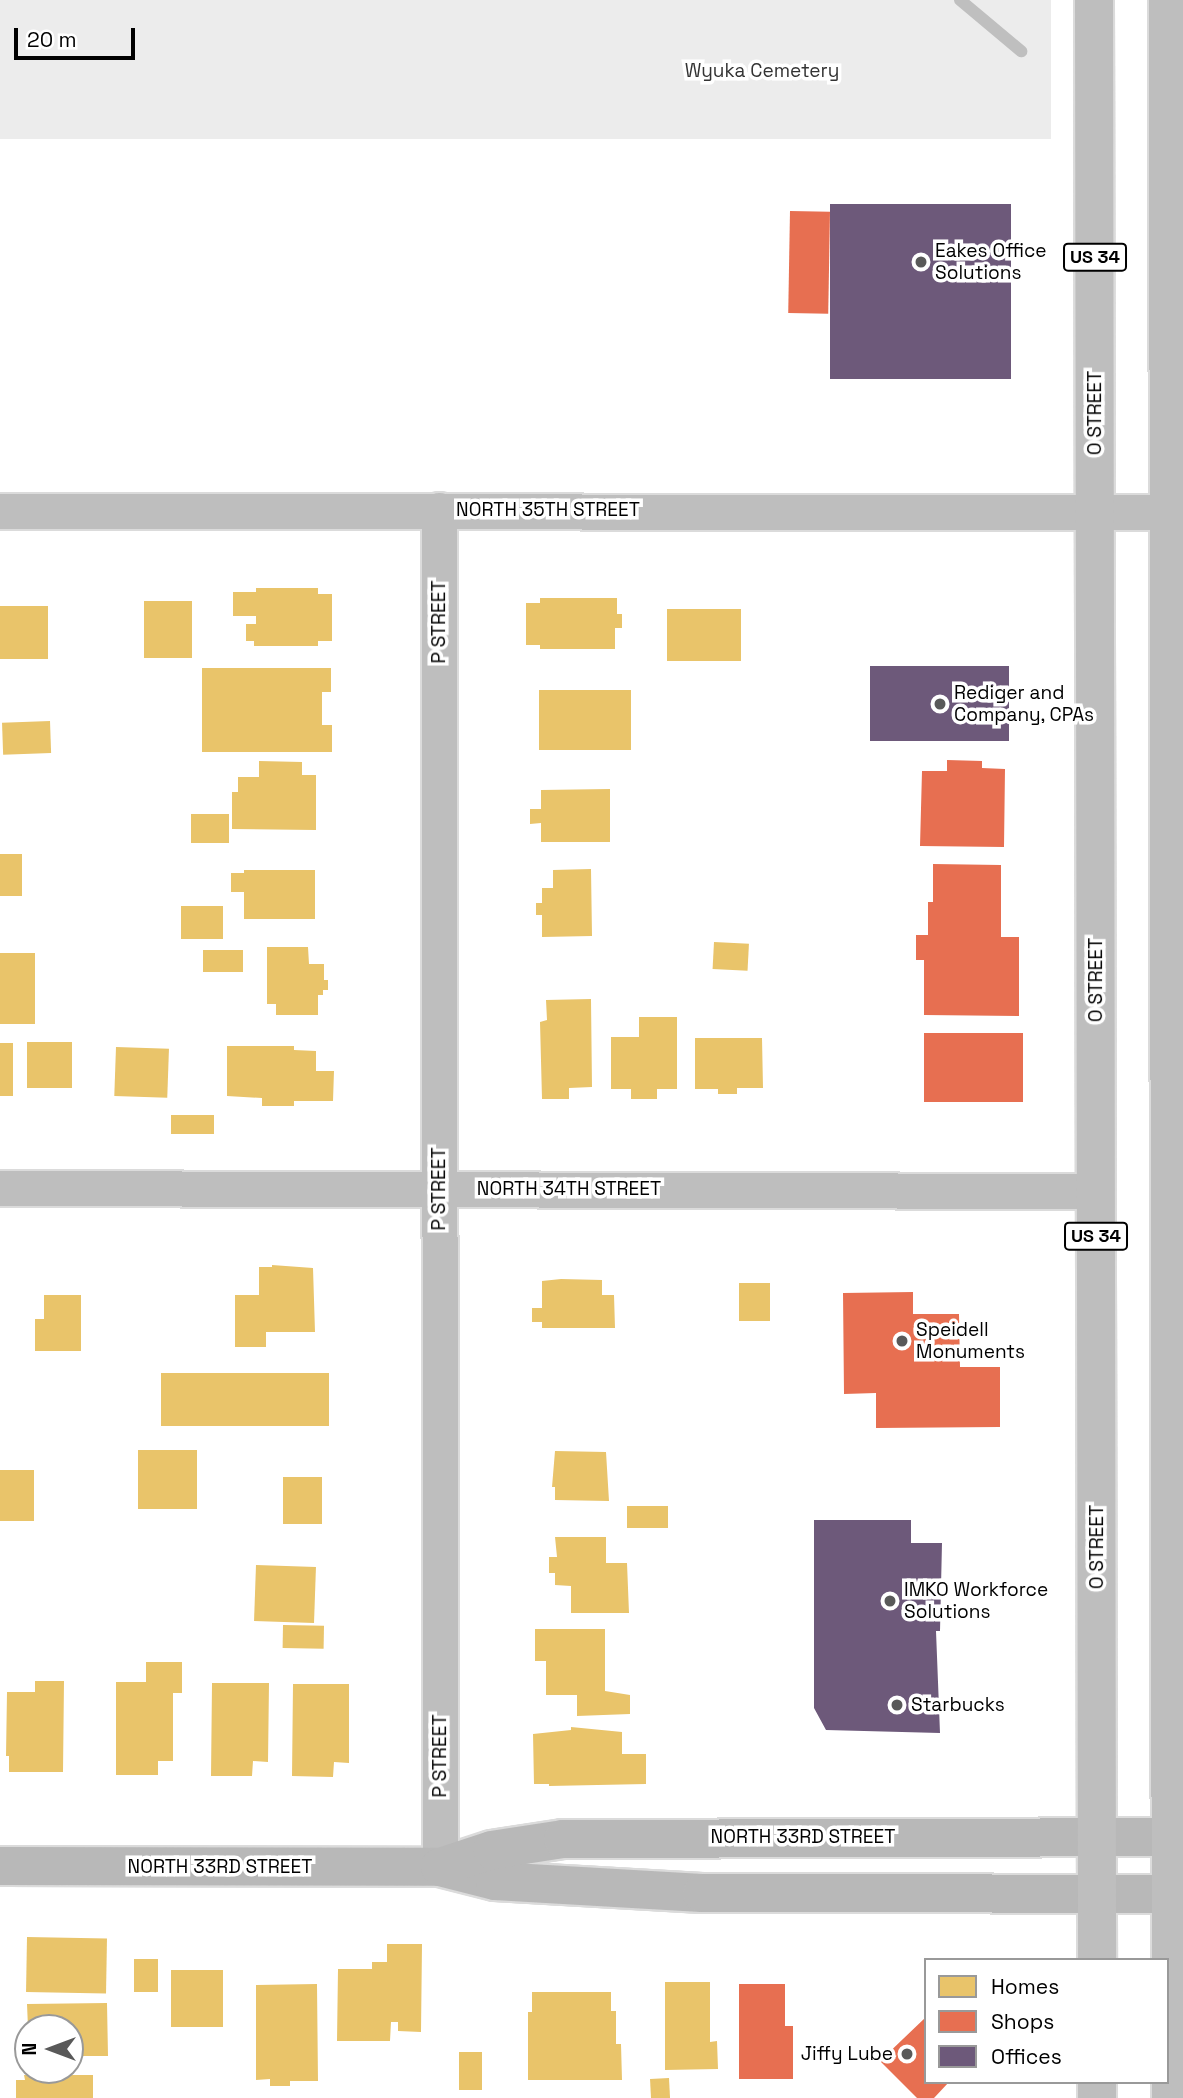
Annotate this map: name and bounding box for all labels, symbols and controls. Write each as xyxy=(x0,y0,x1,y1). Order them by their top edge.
scale bar xyxy=(18,14,138,58)
text: 20 m xyxy=(27,26,77,53)
park label: Wyuka Cemetery xyxy=(685,60,839,82)
place label: Eakes Office Solutions xyxy=(935,240,1047,284)
road number: US 34 xyxy=(1062,243,1128,272)
marker: Eakes Office Solutions xyxy=(913,254,929,270)
street label: O STREET xyxy=(1084,371,1106,455)
street label: NORTH 35TH STREET xyxy=(456,499,640,521)
street label: P STREET xyxy=(428,580,450,664)
place label: Rediger and Company, CPAs xyxy=(954,682,1095,726)
marker: Rediger and Company, CPAs xyxy=(932,696,948,712)
street label: O STREET xyxy=(1085,938,1107,1022)
street label: P STREET xyxy=(428,1147,450,1231)
street label: NORTH 34TH STREET xyxy=(477,1178,661,1200)
road number: US 34 xyxy=(1063,1222,1129,1251)
place label: Speidell Monuments xyxy=(916,1319,1025,1363)
marker: Speidell Monuments xyxy=(894,1333,910,1349)
street label: O STREET xyxy=(1086,1505,1108,1589)
place label: IMKO Workforce Solutions xyxy=(904,1579,1048,1623)
marker: IMKO Workforce Solutions xyxy=(882,1593,898,1609)
place label: Starbucks xyxy=(911,1694,1005,1716)
marker: Starbucks xyxy=(889,1697,905,1713)
street label: P STREET xyxy=(429,1714,451,1798)
street label: NORTH 33RD STREET xyxy=(711,1826,895,1848)
street label: NORTH 33RD STREET xyxy=(128,1856,312,1878)
legend xyxy=(924,1958,1169,2084)
text: Homes xyxy=(991,1973,1059,2000)
text: Shops xyxy=(991,2008,1054,2035)
north arrow xyxy=(14,2014,84,2084)
text: N xyxy=(17,2043,42,2055)
place label: Jiffy Lube xyxy=(801,2043,893,2065)
text: Offices xyxy=(991,2043,1062,2070)
marker: Jiffy Lube xyxy=(899,2046,915,2062)

